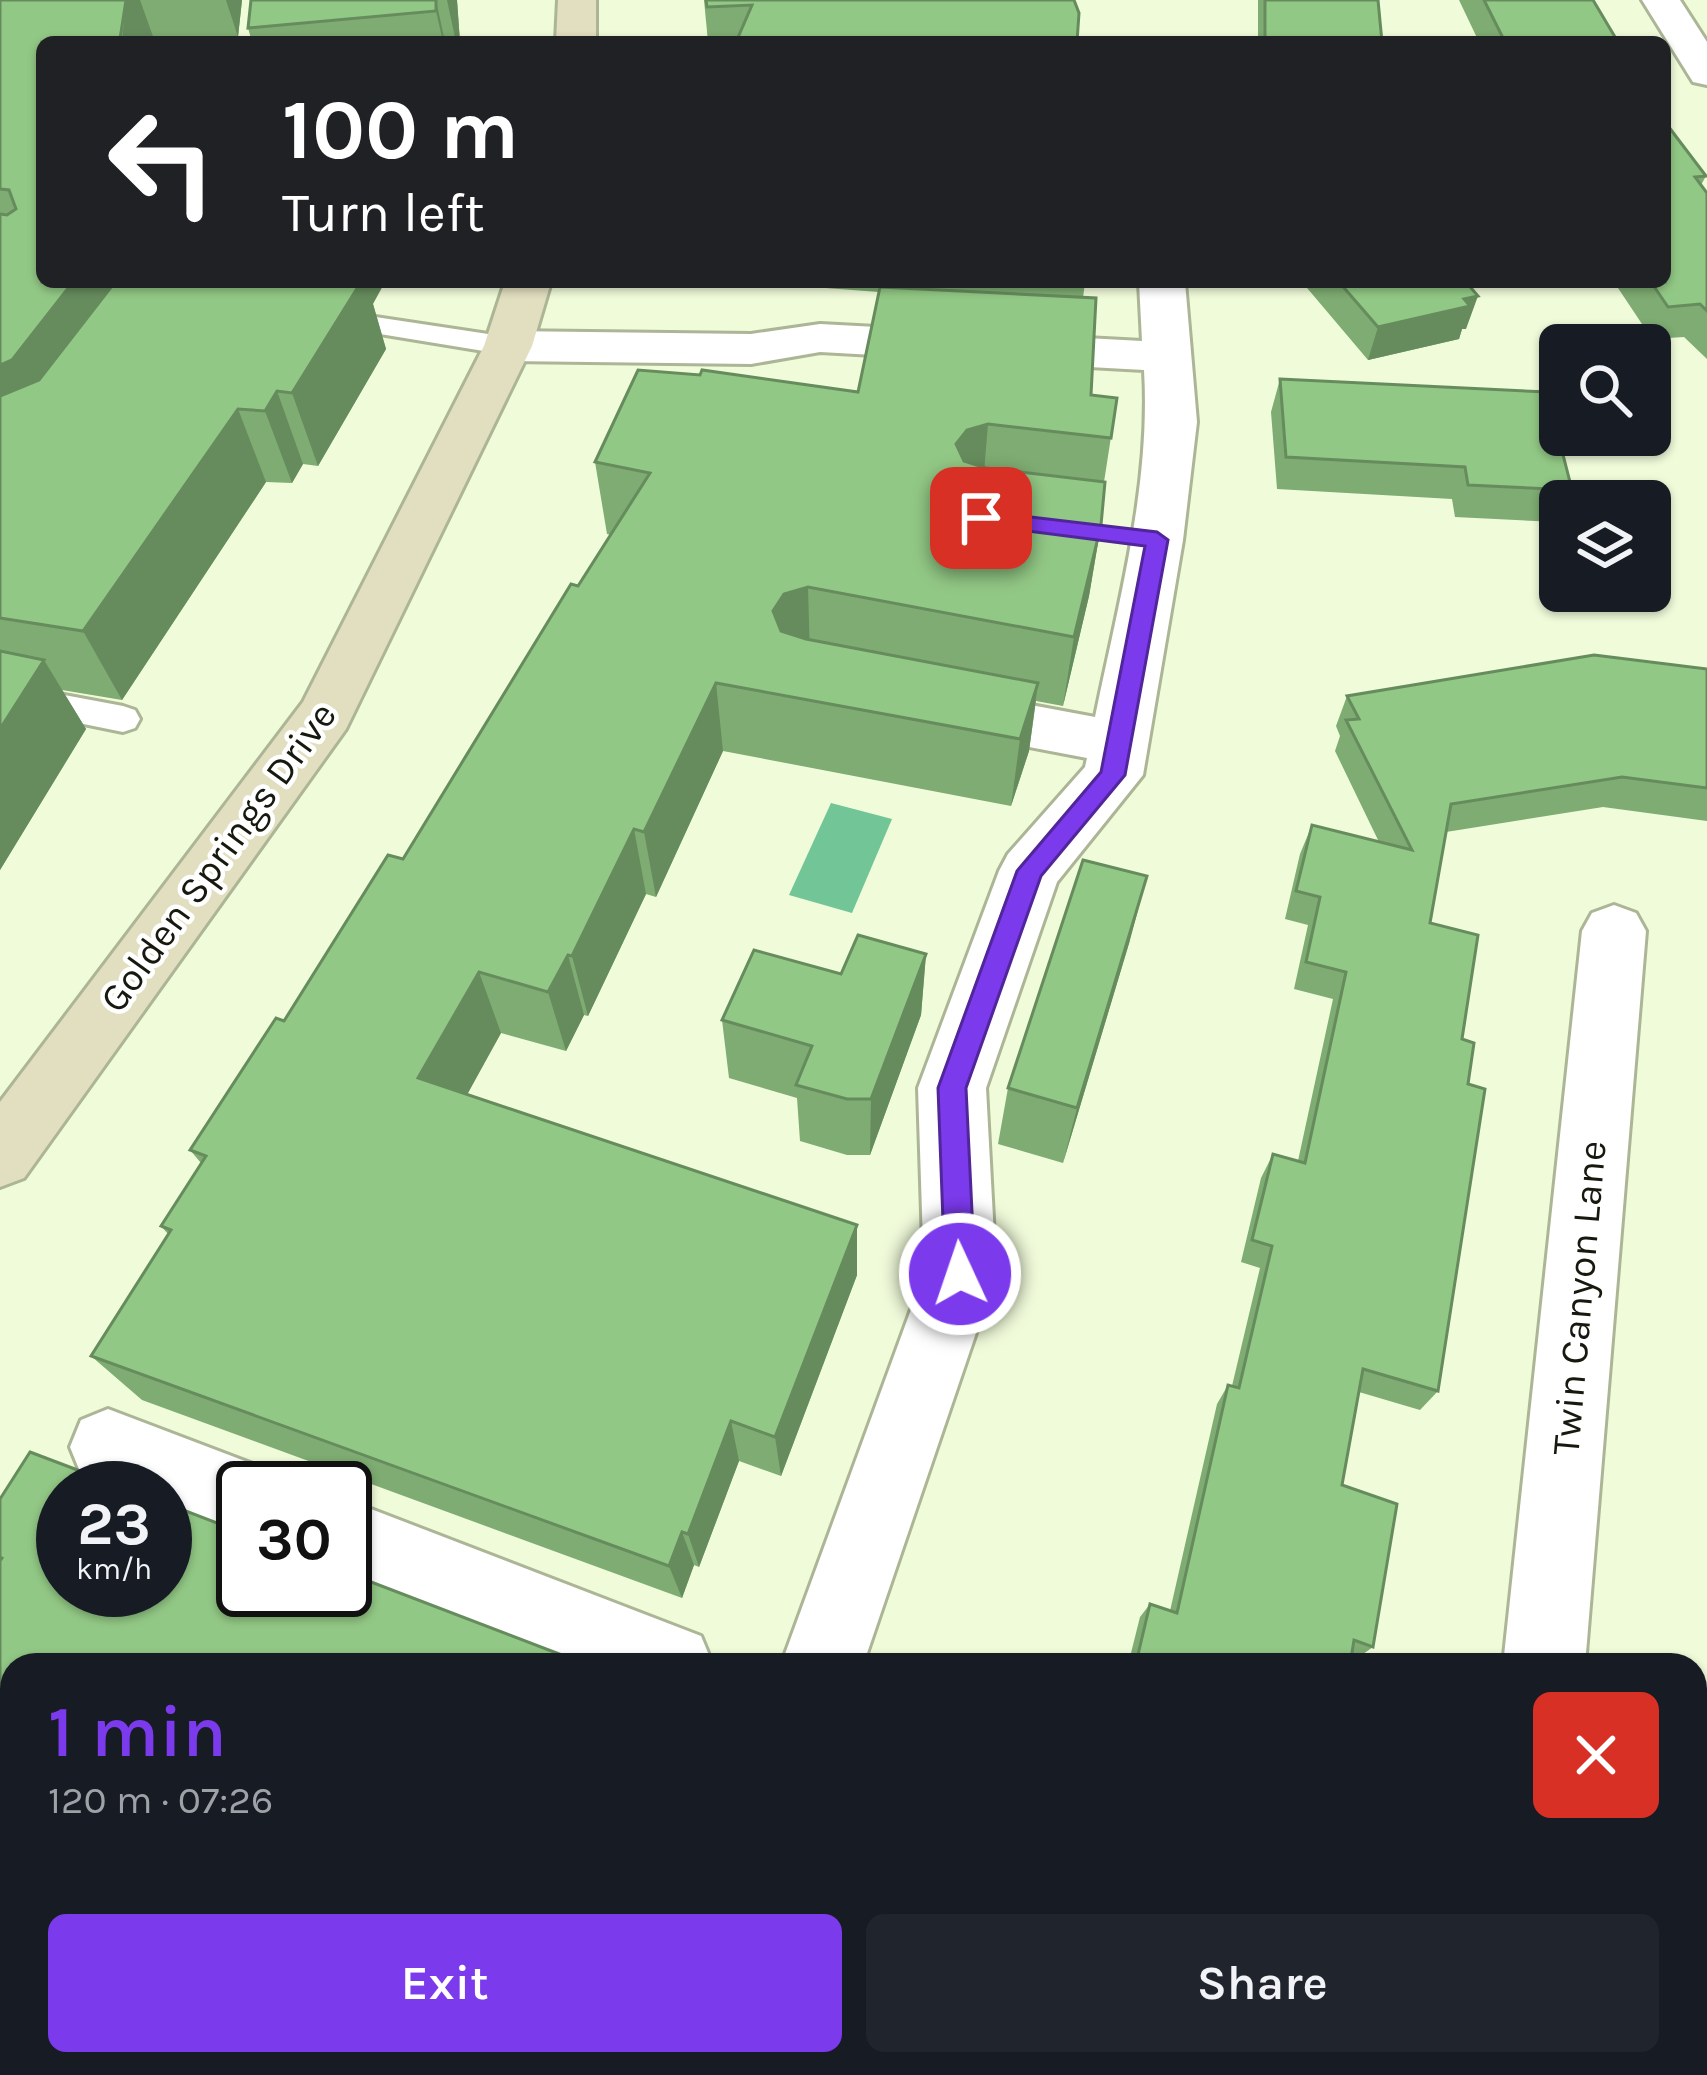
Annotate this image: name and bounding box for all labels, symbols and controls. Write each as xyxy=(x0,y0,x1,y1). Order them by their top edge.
text: 100 m xyxy=(282,81,519,179)
icon: left xyxy=(84,84,240,240)
text: Turn left xyxy=(282,181,485,245)
map controls xyxy=(1539,324,1671,612)
button: search xyxy=(1539,324,1671,456)
pin xyxy=(930,467,1032,569)
button: layers xyxy=(1539,480,1671,612)
icon: arrive xyxy=(948,485,1014,551)
street label: Golden Springs Drive xyxy=(90,693,346,1021)
street label: Twin Canyon Lane xyxy=(1542,1139,1616,1457)
position arrow xyxy=(897,1211,1023,1337)
speed limit sign: 30 xyxy=(216,1461,372,1617)
text: 23 xyxy=(77,1489,151,1559)
text: km/h xyxy=(76,1551,152,1587)
text: 1 min xyxy=(48,1690,227,1774)
button: close xyxy=(1533,1692,1659,1818)
text: 120 m · 07:26 xyxy=(48,1777,273,1823)
button: Exit xyxy=(48,1914,842,2052)
button: Share xyxy=(866,1914,1659,2052)

